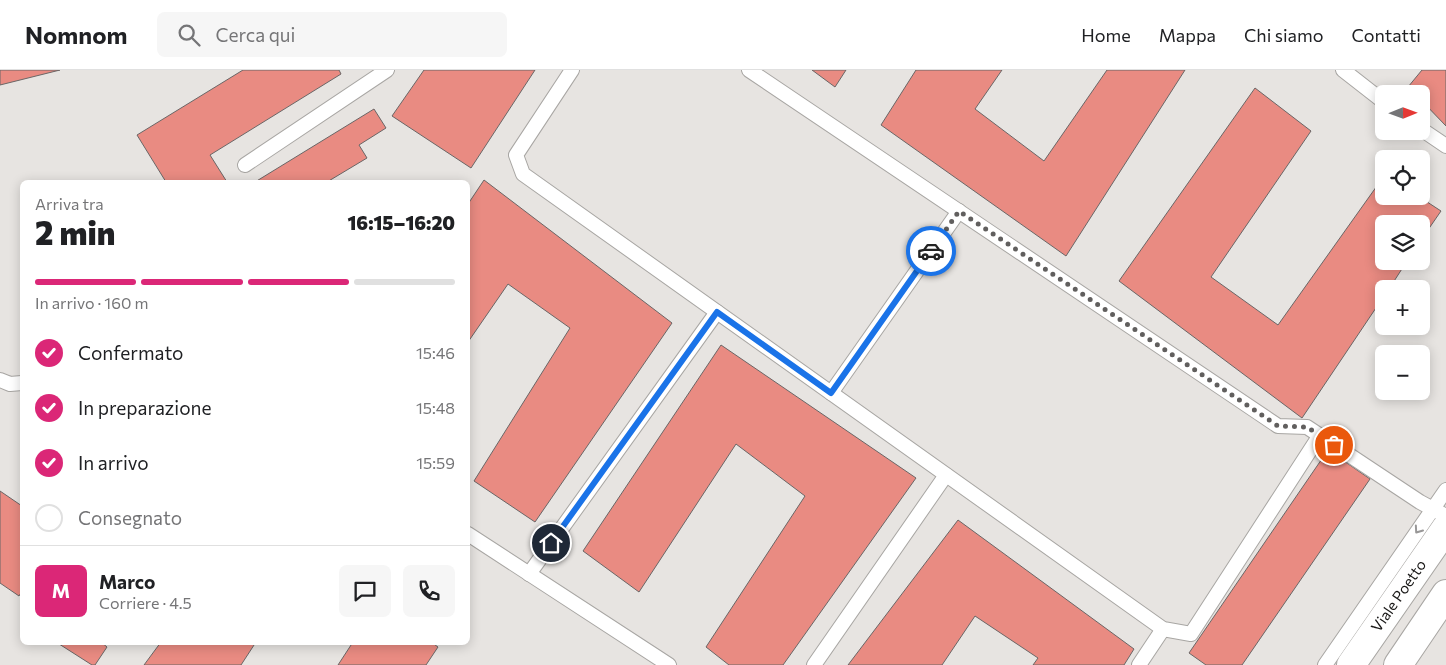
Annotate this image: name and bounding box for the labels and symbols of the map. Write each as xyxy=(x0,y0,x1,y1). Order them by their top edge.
north arrow xyxy=(1375,85,1430,140)
courier xyxy=(906,226,956,276)
pin xyxy=(1313,424,1355,466)
pin xyxy=(530,522,572,564)
one-way arrow xyxy=(1415,524,1424,534)
street label: Viale Poetto xyxy=(1367,556,1429,635)

